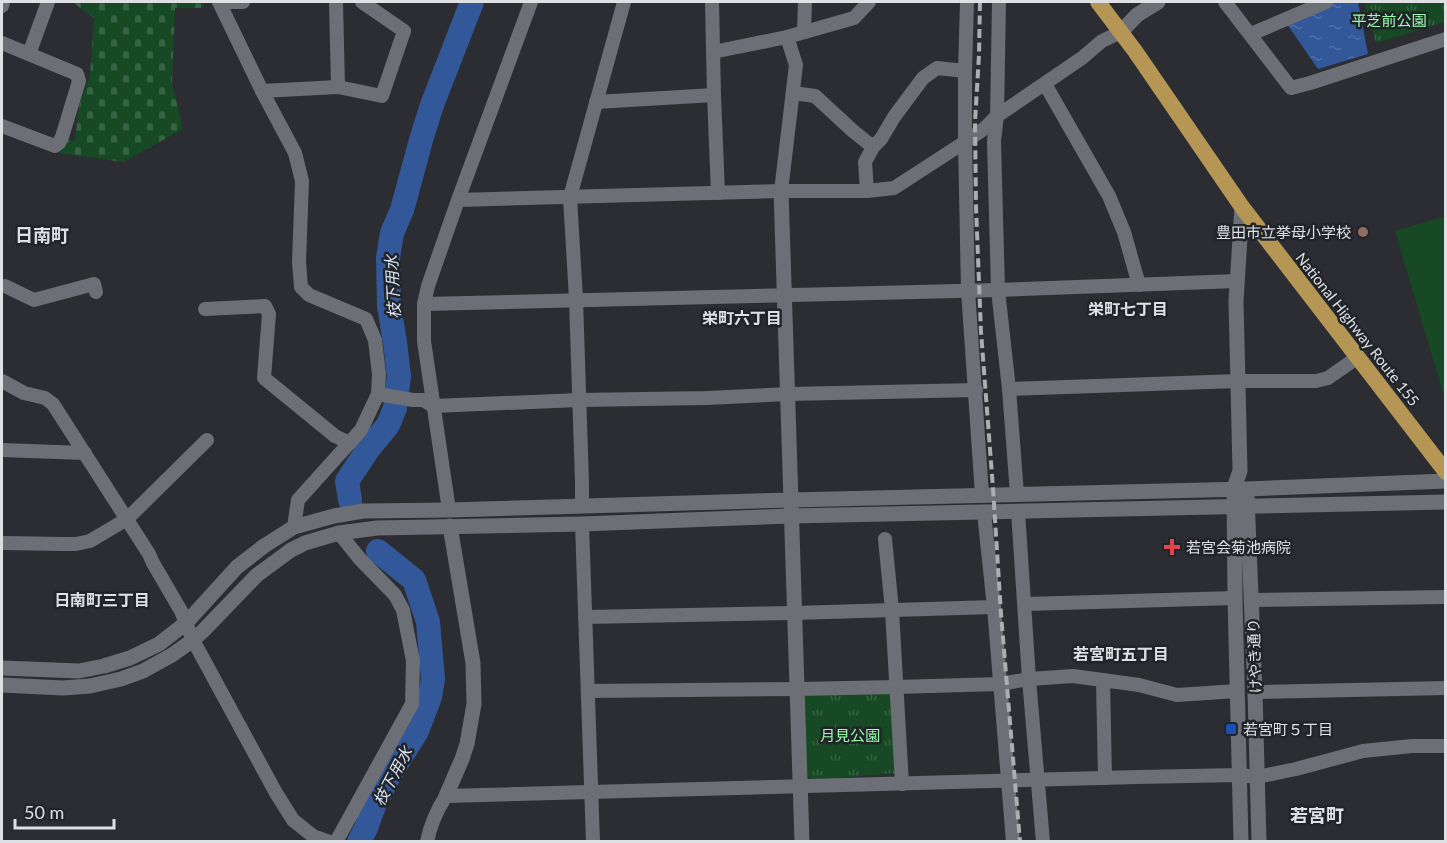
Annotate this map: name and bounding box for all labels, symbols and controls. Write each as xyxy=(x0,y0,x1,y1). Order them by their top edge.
park label: 平芝前公園 xyxy=(1351,11,1427,29)
place label: 豊田市立挙母小学校 xyxy=(1216,223,1351,241)
district label: 日南町 xyxy=(15,224,69,246)
marker: 豊田市立挙母小学校 xyxy=(1356,225,1370,239)
street label: National Highway Route 155 xyxy=(1292,249,1424,409)
water label: 枝下用水 xyxy=(381,253,403,319)
district label: 栄町七丁目 xyxy=(1088,299,1168,318)
district label: 栄町六丁目 xyxy=(702,308,782,327)
marker: 若宮会菊池病院 xyxy=(1163,538,1181,556)
place label: 若宮会菊池病院 xyxy=(1186,538,1291,556)
district label: 日南町三丁目 xyxy=(54,590,150,609)
street label: けやき通り xyxy=(1244,618,1264,694)
district label: 若宮町五丁目 xyxy=(1073,644,1169,663)
place label: 若宮町５丁目 xyxy=(1243,720,1333,738)
marker: 若宮町５丁目 xyxy=(1224,722,1238,736)
park label: 月見公園 xyxy=(820,726,880,744)
water label: 枝下用水 xyxy=(369,742,416,809)
scale bar xyxy=(15,792,114,830)
text: 50 m xyxy=(24,801,64,823)
district label: 若宮町 xyxy=(1290,804,1344,826)

